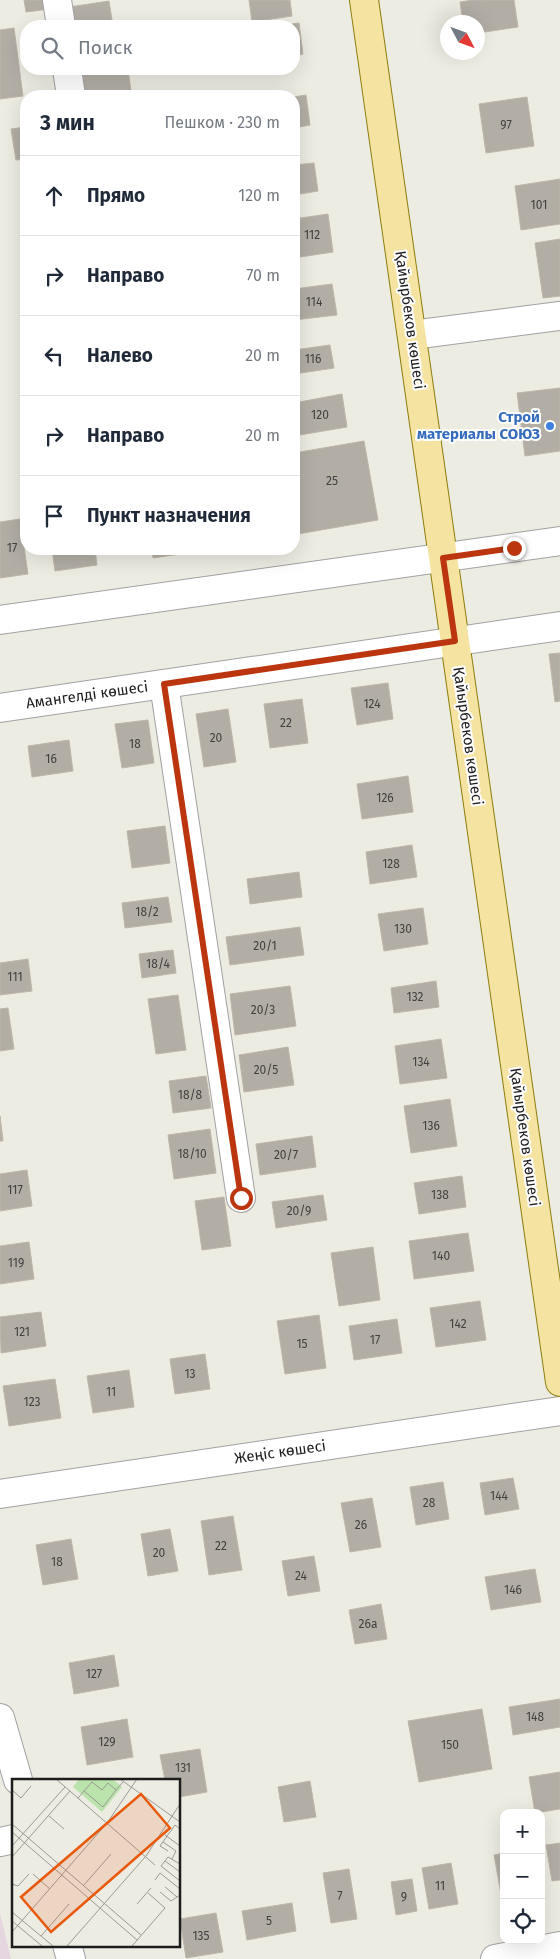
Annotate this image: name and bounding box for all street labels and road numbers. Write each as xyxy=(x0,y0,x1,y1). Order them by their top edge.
street label: Қайырбеков көшесі xyxy=(391,250,429,390)
street label: Қайырбеков көшесі xyxy=(449,666,487,806)
street label: Амангелді көшесі xyxy=(25,678,149,712)
street label: Қайырбеков көшесі xyxy=(506,1067,544,1207)
street label: Жеңіс көшесі xyxy=(233,1437,327,1467)

